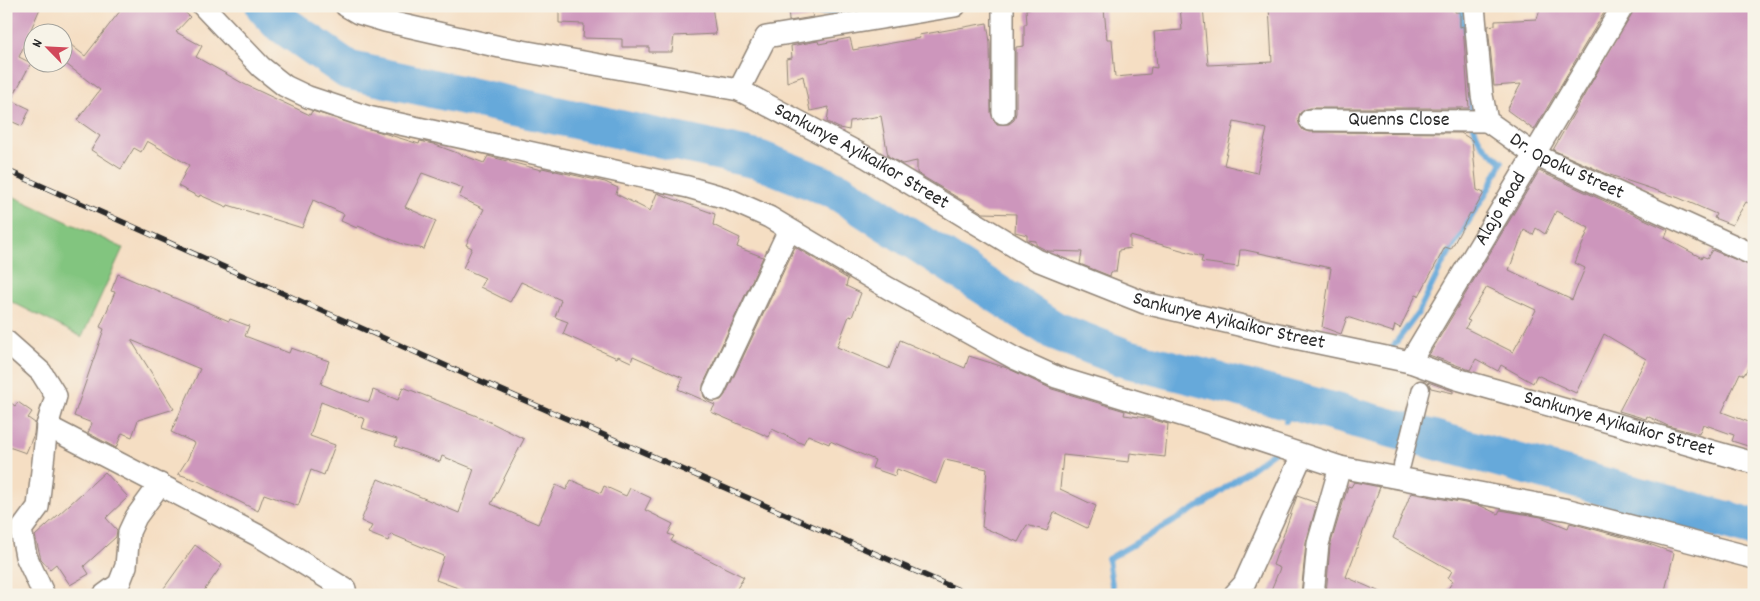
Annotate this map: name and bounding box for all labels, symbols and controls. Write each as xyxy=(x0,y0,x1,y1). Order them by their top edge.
north arrow xyxy=(22,22,72,72)
text: N xyxy=(27,36,49,51)
street label: Sankunye Ayikaikor Street xyxy=(769,97,954,217)
street label: Quenns Close xyxy=(1348,106,1450,135)
street label: Dr. Opoku Street xyxy=(1503,127,1628,208)
street label: Alajo Road xyxy=(1469,167,1534,251)
street label: Sankunye Ayikaikor Street xyxy=(1128,285,1327,358)
street label: Sankunye Ayikaikor Street xyxy=(1520,385,1717,465)

